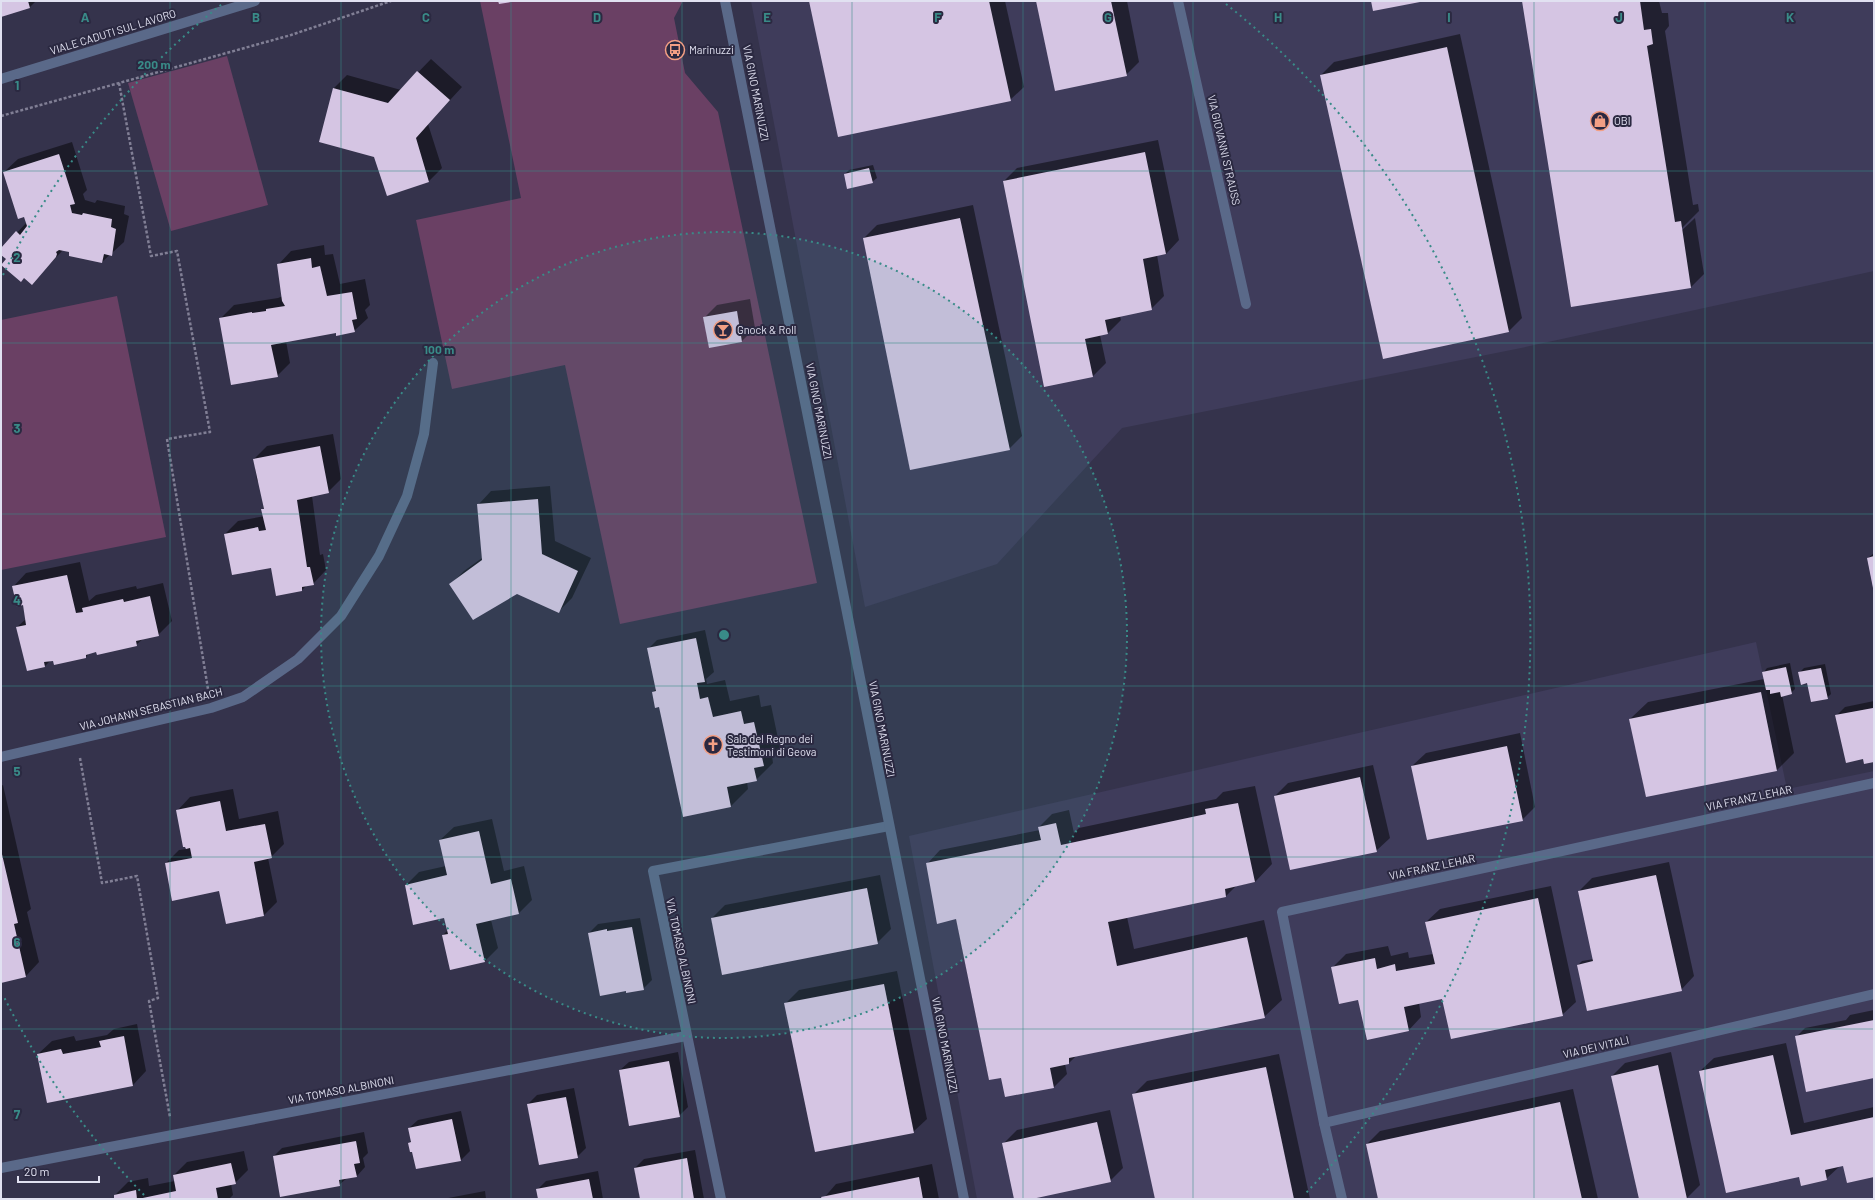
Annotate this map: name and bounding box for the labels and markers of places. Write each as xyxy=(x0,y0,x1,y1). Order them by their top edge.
bus stop icon: Marinuzzi xyxy=(664,39,686,61)
place label: Marinuzzi xyxy=(689,43,734,56)
shop icon: OBI xyxy=(1589,110,1611,132)
place label: OBI xyxy=(1614,114,1631,127)
bar icon: Gnock & Roll xyxy=(712,319,734,341)
place label: Gnock & Roll xyxy=(737,323,796,336)
centre of rings xyxy=(717,628,731,642)
place label: Sala del Regno dei Testimoni di Geova xyxy=(727,732,816,758)
church icon: Sala del Regno dei Testimoni di Geova xyxy=(702,734,724,756)

